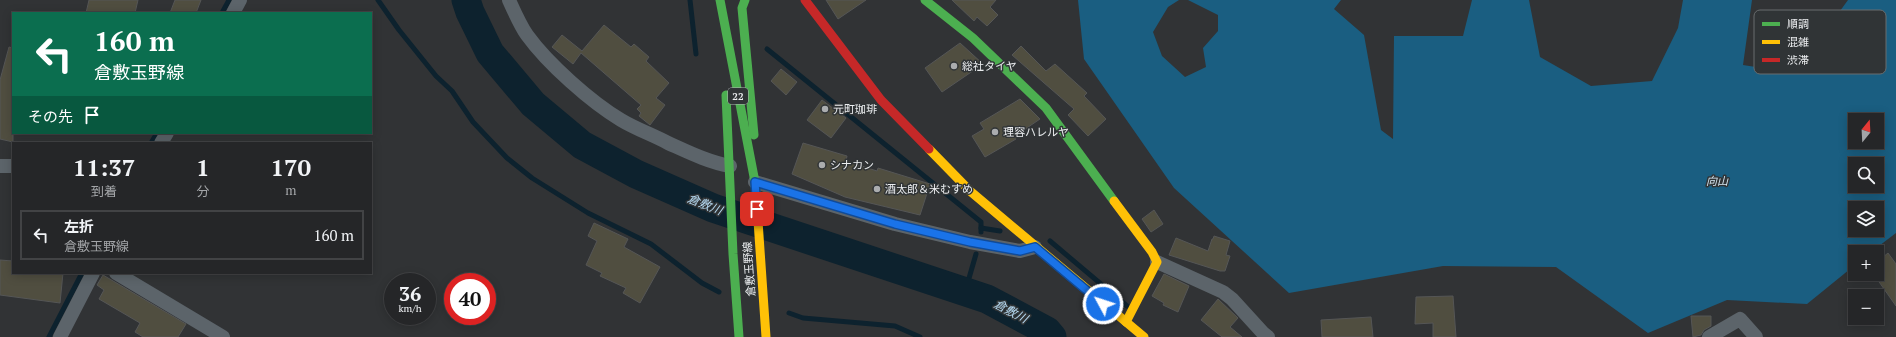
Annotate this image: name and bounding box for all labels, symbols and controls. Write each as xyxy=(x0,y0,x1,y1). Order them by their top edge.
legend xyxy=(1754,10,1886,74)
text: 順調 xyxy=(1787,17,1809,31)
text: 160 m xyxy=(94,22,175,59)
icon: left xyxy=(28,28,80,80)
text: 混雑 xyxy=(1787,35,1809,49)
text: 渋滞 xyxy=(1787,53,1809,67)
place label: 総社タイヤ xyxy=(962,59,1017,73)
text: 倉敷玉野線 xyxy=(94,60,184,84)
marker: 総社タイヤ xyxy=(949,61,959,71)
road number: 22 xyxy=(728,88,748,104)
place label: 元町珈琲 xyxy=(833,102,877,116)
icon: arrive xyxy=(81,104,103,126)
marker: 元町珈琲 xyxy=(820,104,830,114)
text: その先 xyxy=(28,106,73,126)
north arrow xyxy=(1848,113,1884,149)
map controls xyxy=(1848,113,1884,325)
place label: 理容ハレルヤ xyxy=(1003,125,1069,139)
marker: 理容ハレルヤ xyxy=(990,127,1000,137)
text: 11:37 xyxy=(73,151,135,183)
text: 1 xyxy=(196,151,210,183)
text: 170 xyxy=(270,151,311,183)
button: search xyxy=(1848,157,1884,193)
place label: シナカン xyxy=(830,158,874,172)
marker: シナカン xyxy=(817,160,827,170)
park label: 向山 xyxy=(1706,174,1729,188)
text: m xyxy=(285,181,296,199)
text: 到着 xyxy=(91,182,117,200)
text: 分 xyxy=(196,182,209,200)
place label: 酒太郎＆米むすめ xyxy=(885,182,973,196)
marker: 酒太郎＆米むすめ xyxy=(872,184,882,194)
water label: 倉敷川 xyxy=(685,190,726,218)
pin xyxy=(740,192,774,226)
icon: arrive xyxy=(746,198,768,220)
button: layers xyxy=(1848,201,1884,237)
text: 左折 xyxy=(64,216,94,236)
icon: left xyxy=(30,224,52,246)
text: 160 m xyxy=(313,225,354,245)
text: 倉敷玉野線 xyxy=(64,237,129,255)
street label: 倉敷玉野線 xyxy=(740,241,758,297)
button: + xyxy=(1848,245,1884,281)
speed limit sign: 40 xyxy=(444,273,496,325)
text: 36 xyxy=(399,280,421,307)
position arrow xyxy=(1082,283,1124,325)
button: − xyxy=(1848,289,1884,325)
water label: 倉敷川 xyxy=(992,296,1032,327)
text: km/h xyxy=(398,302,422,315)

